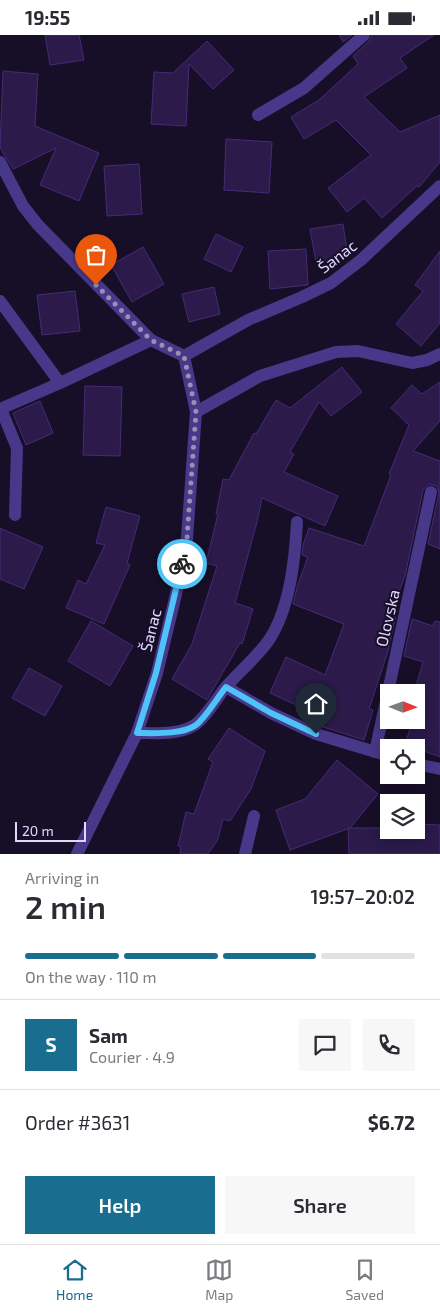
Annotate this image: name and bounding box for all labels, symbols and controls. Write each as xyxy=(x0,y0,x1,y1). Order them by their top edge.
text: 19:55 xyxy=(25,6,70,29)
pin xyxy=(75,234,117,285)
street label: Šanac xyxy=(314,235,360,277)
icon: bag xyxy=(82,241,110,269)
courier xyxy=(157,539,207,589)
icon: bike xyxy=(168,550,196,578)
street label: Olovska xyxy=(371,588,403,648)
street label: Šanac xyxy=(135,606,165,653)
pin xyxy=(295,683,337,734)
north arrow xyxy=(380,684,425,729)
map controls xyxy=(380,684,425,839)
icon: home xyxy=(302,690,330,718)
button: locate xyxy=(380,739,425,784)
button: layers xyxy=(380,794,425,839)
scale bar xyxy=(15,819,86,842)
text: 20 m xyxy=(22,822,54,839)
text: Arriving in xyxy=(25,868,99,887)
text: 19:57–20:02 xyxy=(310,885,415,908)
text: 2 min xyxy=(25,887,106,925)
text: On the way · 110 m xyxy=(25,967,156,986)
button: chat xyxy=(299,1019,351,1071)
button: phone xyxy=(363,1019,415,1071)
text: Sam xyxy=(89,1024,128,1047)
text: S xyxy=(45,1033,57,1056)
text: Courier · 4.9 xyxy=(89,1047,175,1066)
text: Order #3631 xyxy=(25,1111,130,1134)
text: $6.72 xyxy=(368,1111,415,1134)
button: Help xyxy=(25,1176,215,1234)
button: Share xyxy=(225,1176,415,1234)
tab: Home xyxy=(56,1256,93,1303)
tab: Map xyxy=(205,1256,233,1303)
tab: Saved xyxy=(346,1256,384,1303)

